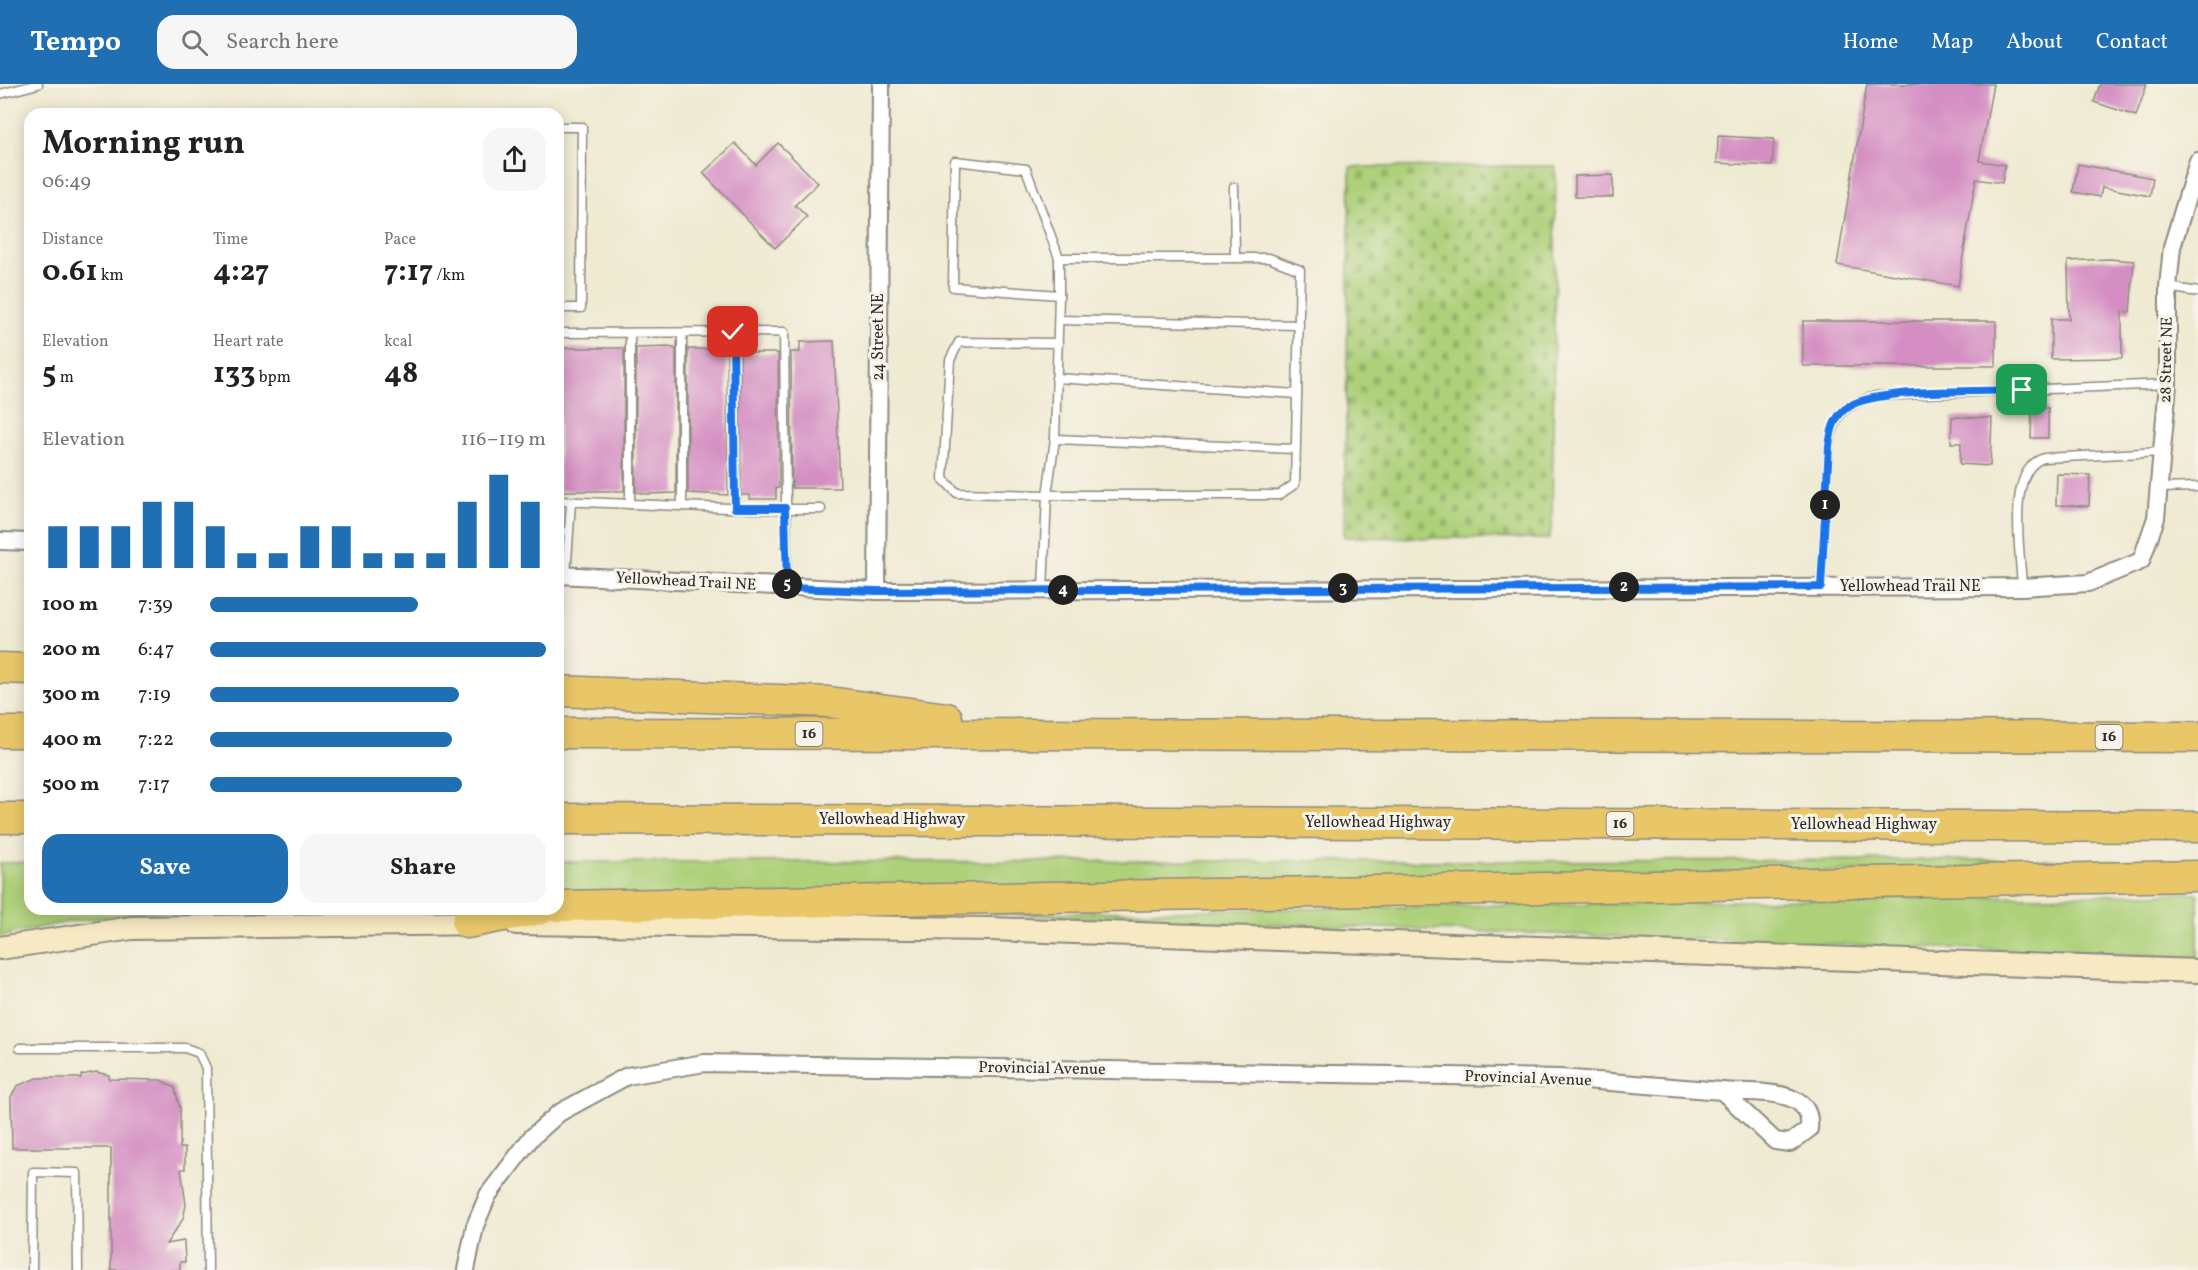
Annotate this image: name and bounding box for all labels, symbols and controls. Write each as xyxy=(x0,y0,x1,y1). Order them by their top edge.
search box xyxy=(157,15,577,69)
text: Tempo xyxy=(30,23,121,62)
icon: search xyxy=(178,26,211,59)
text: Search here xyxy=(226,27,339,58)
text: Home xyxy=(1843,28,1898,57)
text: Map xyxy=(1931,28,1973,57)
text: About xyxy=(2006,28,2063,57)
text: Contact xyxy=(2096,28,2168,57)
text: Morning run xyxy=(42,122,245,168)
button: share xyxy=(483,128,546,191)
text: 06:49 xyxy=(42,168,91,196)
text: Distance xyxy=(42,229,103,251)
text: Time xyxy=(213,229,248,251)
text: Pace xyxy=(384,229,416,251)
text: 0.61 xyxy=(42,251,98,293)
text: 4:27 xyxy=(213,251,269,293)
text: 7:17 xyxy=(384,251,433,293)
text: km xyxy=(98,265,124,287)
text: /km xyxy=(433,265,465,287)
street label: 24 Street NE xyxy=(868,293,890,381)
pin xyxy=(707,306,758,357)
icon: check xyxy=(716,315,749,348)
street label: 28 Street NE xyxy=(2155,317,2179,403)
text: Elevation xyxy=(42,331,109,353)
text: Heart rate xyxy=(213,331,284,353)
text: kcal xyxy=(384,331,412,353)
text: 5 xyxy=(42,353,56,395)
text: 133 xyxy=(213,353,256,395)
text: 48 xyxy=(384,353,418,395)
pin xyxy=(1996,364,2047,415)
text: m xyxy=(56,367,74,389)
text: bpm xyxy=(256,367,291,389)
icon: arrive xyxy=(2005,373,2038,406)
text: Elevation xyxy=(42,426,125,454)
text: 116–119 m xyxy=(461,426,546,454)
pin: 1 xyxy=(1810,490,1840,520)
text: 1 xyxy=(1822,494,1828,516)
street label: Yellowhead Trail NE xyxy=(615,567,757,597)
pin: 5 xyxy=(772,569,802,599)
pin: 2 xyxy=(1609,572,1639,602)
text: 5 xyxy=(783,573,791,595)
pin: 3 xyxy=(1328,573,1358,603)
pin: 4 xyxy=(1048,575,1078,605)
text: 2 xyxy=(1620,576,1628,598)
street label: Yellowhead Trail NE xyxy=(1839,576,1981,598)
text: 3 xyxy=(1339,577,1347,599)
text: 4 xyxy=(1058,579,1068,601)
text: 100 m xyxy=(42,591,98,619)
text: 7:39 xyxy=(138,591,173,619)
text: 200 m xyxy=(42,636,100,664)
text: 6:47 xyxy=(138,636,174,664)
text: 300 m xyxy=(42,681,100,709)
text: 7:19 xyxy=(138,681,171,709)
road number: 16 xyxy=(796,722,822,746)
road number: 16 xyxy=(2096,725,2122,749)
text: 400 m xyxy=(42,726,102,754)
text: 7:22 xyxy=(138,726,174,754)
text: 500 m xyxy=(42,771,100,799)
text: 7:17 xyxy=(138,771,170,799)
street label: Yellowhead Highway xyxy=(819,809,965,831)
street label: Yellowhead Highway xyxy=(1305,812,1451,834)
road number: 16 xyxy=(1606,812,1634,836)
street label: Yellowhead Highway xyxy=(1791,814,1937,836)
button: Save xyxy=(42,834,288,903)
button: Share xyxy=(300,834,546,903)
street label: Provincial Avenue xyxy=(978,1057,1106,1081)
street label: Provincial Avenue xyxy=(1464,1066,1592,1092)

